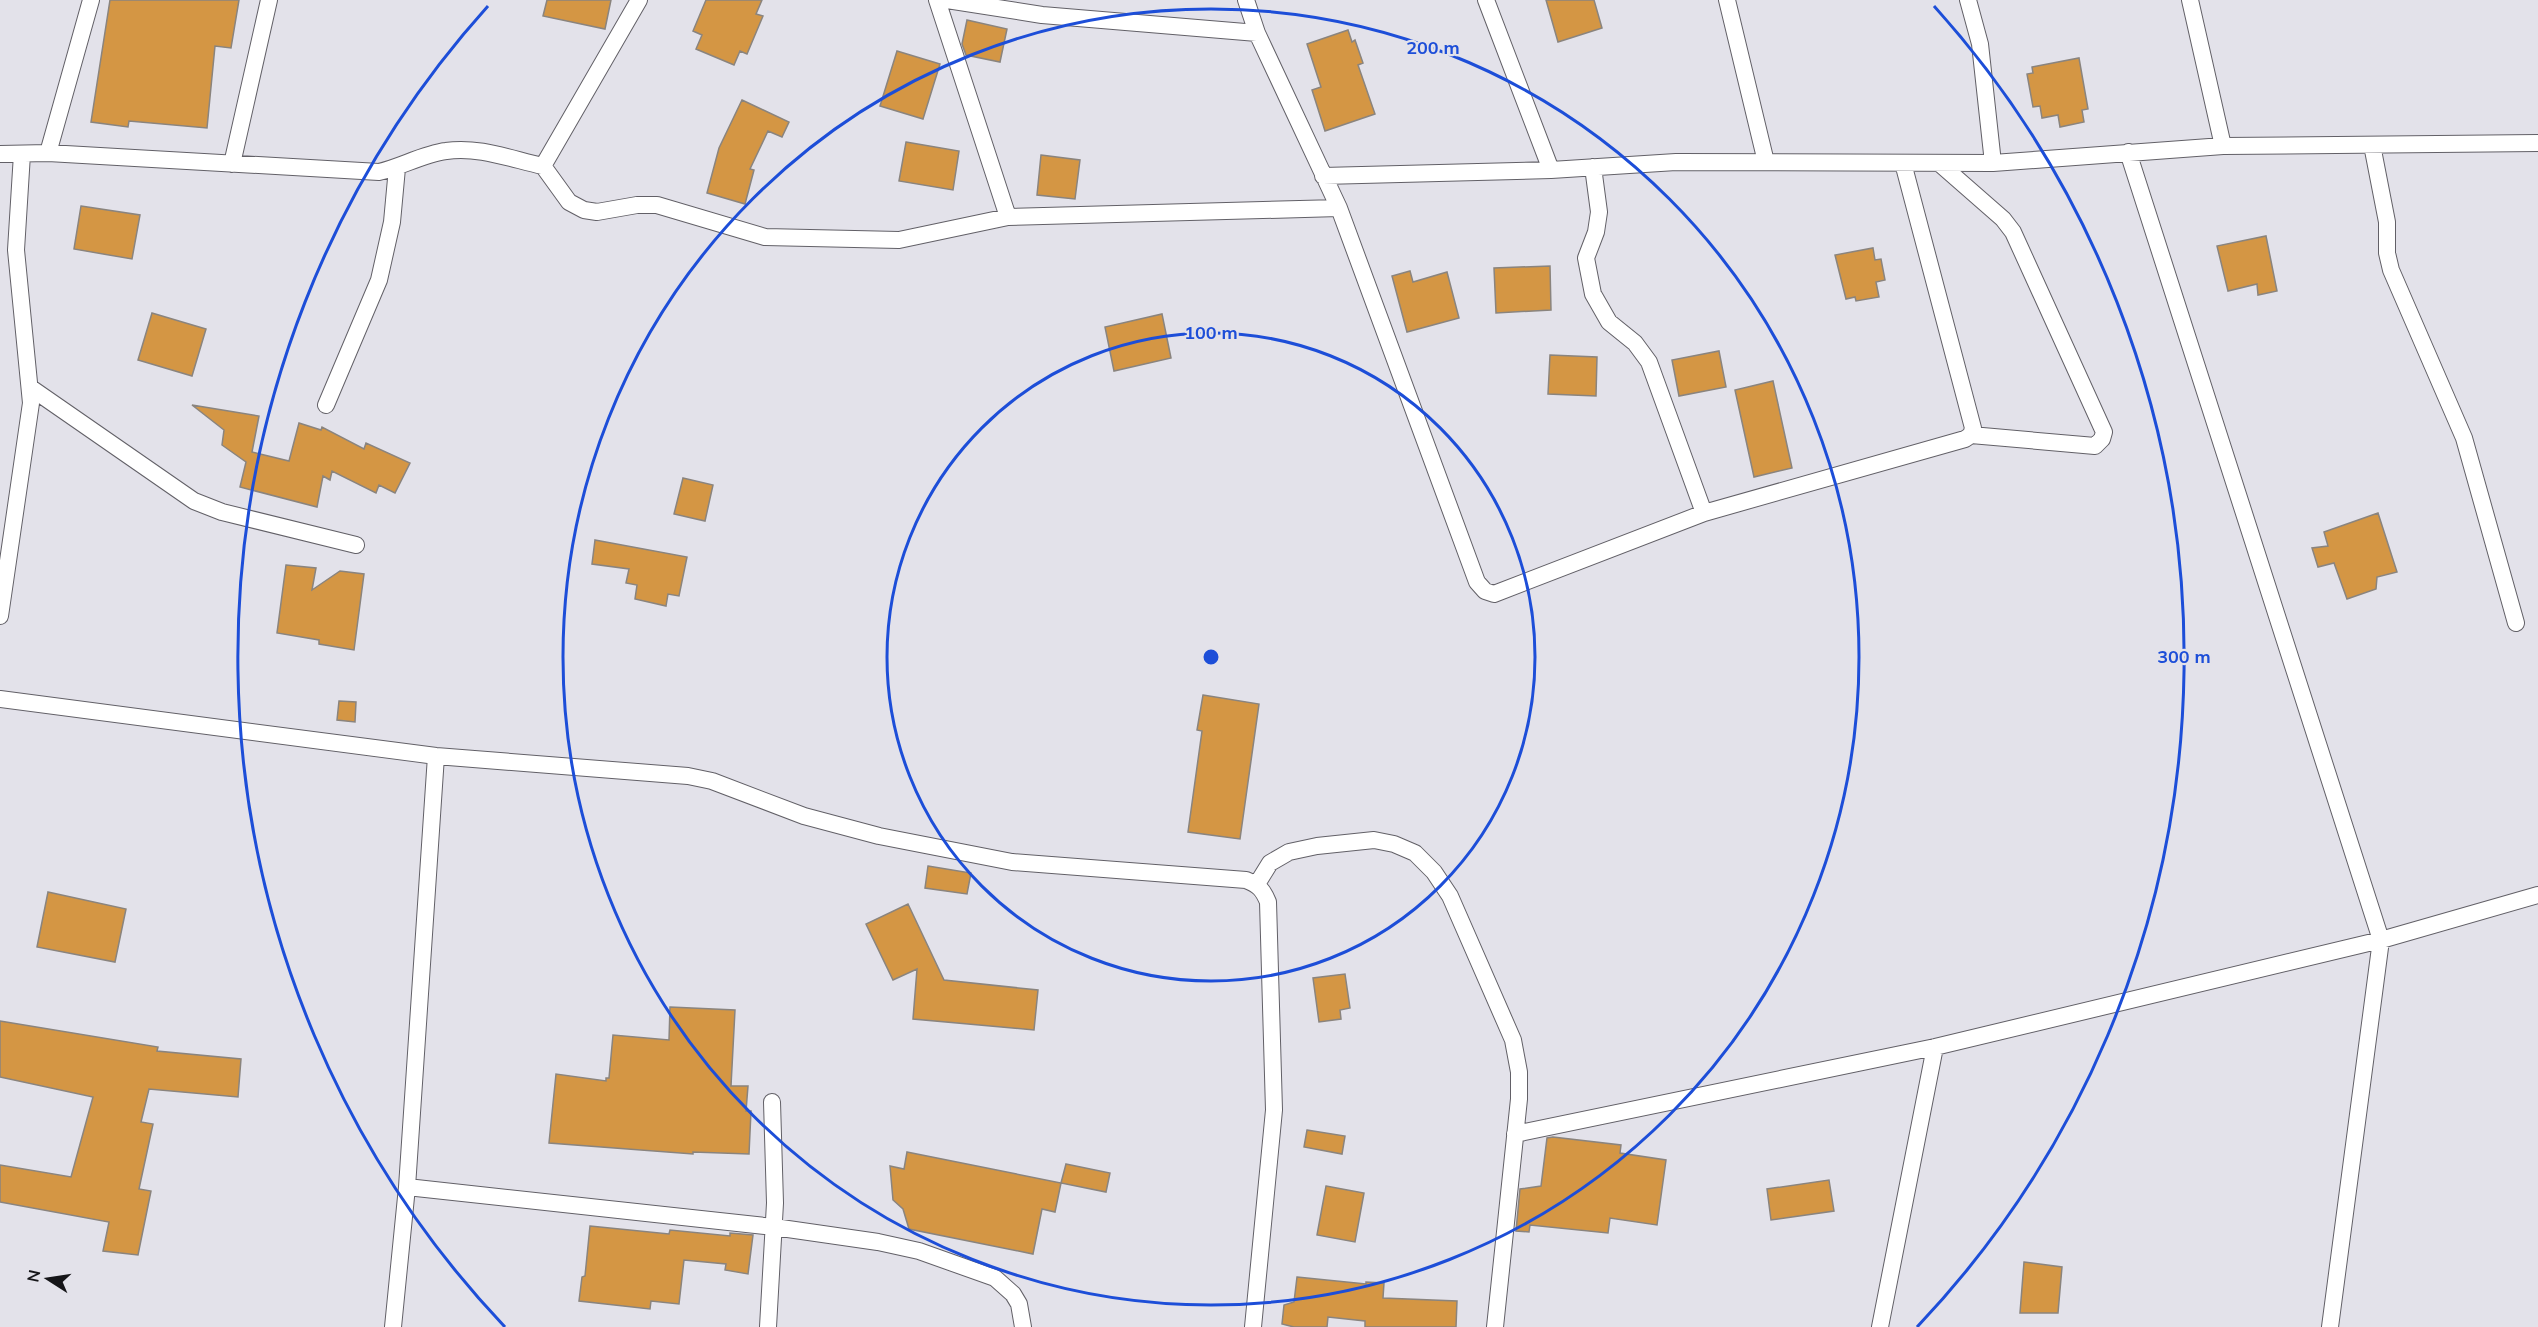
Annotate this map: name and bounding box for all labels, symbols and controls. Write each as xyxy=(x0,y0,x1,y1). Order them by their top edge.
text: 200 m xyxy=(1406,36,1460,59)
text: 100 m xyxy=(1184,321,1238,344)
text: 300 m xyxy=(2157,645,2211,668)
centre of rings xyxy=(1201,647,1221,667)
north arrow xyxy=(18,1249,78,1309)
text: N xyxy=(22,1268,44,1284)

